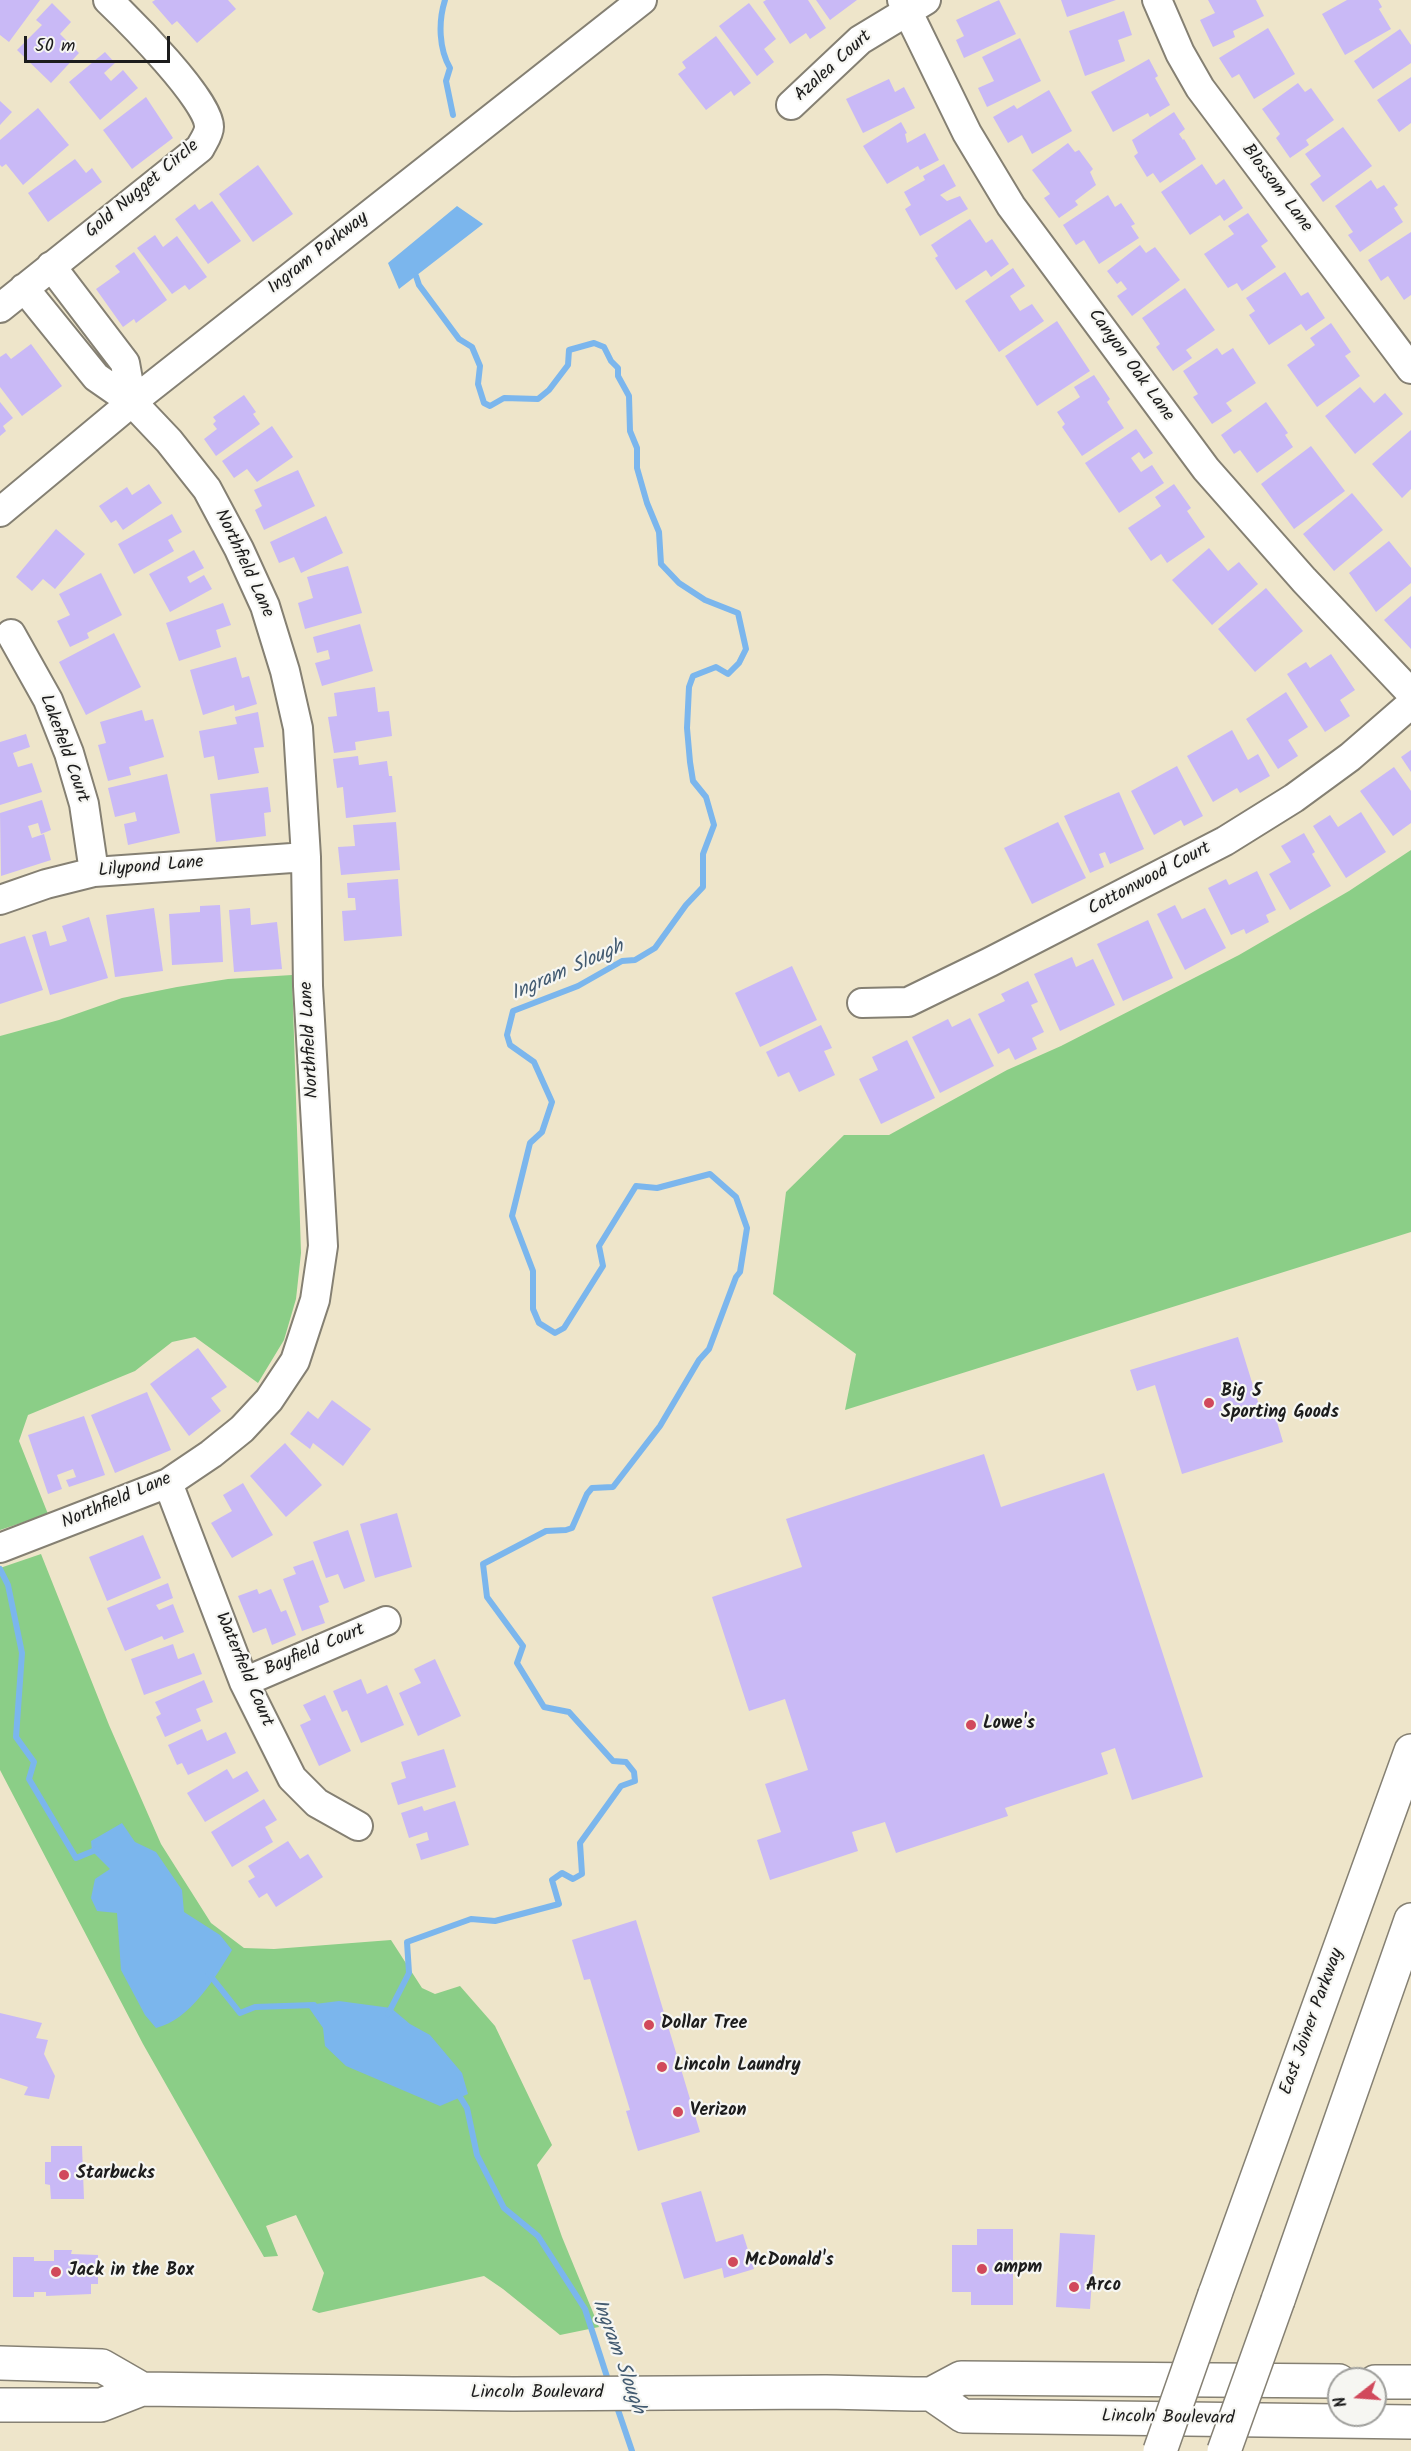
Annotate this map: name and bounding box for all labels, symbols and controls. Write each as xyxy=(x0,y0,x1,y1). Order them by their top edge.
scale bar xyxy=(27,24,172,62)
street label: Azalea Court xyxy=(791,27,877,107)
text: 50 m xyxy=(35,32,75,61)
street label: Gold Nugget Circle xyxy=(82,136,204,244)
street label: Blossom Lane xyxy=(1236,141,1316,237)
street label: Ingram Parkway xyxy=(265,208,373,300)
street label: Canyon Oak Lane xyxy=(1082,306,1178,426)
street label: Northfield Lane xyxy=(208,506,278,622)
street label: Lakefield Court xyxy=(33,692,93,806)
street label: Cottonwood Court xyxy=(1085,839,1215,921)
street label: Lilypond Lane xyxy=(98,853,204,883)
water label: Ingram Slough xyxy=(508,936,628,1008)
street label: Northfield Lane xyxy=(297,981,325,1099)
place label: Big 5 Sporting Goods xyxy=(1221,1382,1339,1424)
marker: Big 5 Sporting Goods xyxy=(1202,1396,1216,1410)
street label: Northfield Lane xyxy=(59,1469,175,1535)
street label: Waterfield Court xyxy=(209,1610,277,1730)
street label: Bayfield Court xyxy=(261,1620,369,1682)
place label: Lowe's xyxy=(983,1714,1035,1736)
marker: Lowe's xyxy=(964,1718,978,1732)
street label: East Joiner Parkway xyxy=(1276,1946,1350,2098)
place label: Dollar Tree xyxy=(661,2014,747,2036)
marker: Dollar Tree xyxy=(642,2018,656,2032)
place label: Lincoln Laundry xyxy=(674,2056,800,2078)
marker: Lincoln Laundry xyxy=(655,2060,669,2074)
place label: Verizon xyxy=(690,2101,746,2123)
marker: Verizon xyxy=(671,2105,685,2119)
place label: Starbucks xyxy=(76,2164,155,2186)
marker: Starbucks xyxy=(57,2168,71,2182)
place label: McDonald's xyxy=(745,2251,834,2273)
marker: McDonald's xyxy=(726,2255,740,2269)
place label: ampm xyxy=(994,2258,1042,2280)
place label: Jack in the Box xyxy=(68,2261,194,2283)
marker: ampm xyxy=(975,2262,989,2276)
marker: Jack in the Box xyxy=(49,2265,63,2279)
place label: Arco xyxy=(1086,2276,1121,2298)
marker: Arco xyxy=(1067,2280,1081,2294)
water label: Ingram Slough xyxy=(585,2296,649,2418)
north arrow xyxy=(1327,2367,1387,2427)
street label: Lincoln Boulevard xyxy=(471,2383,603,2405)
text: N xyxy=(1328,2393,1355,2410)
street label: Lincoln Boulevard xyxy=(1101,2407,1235,2431)

